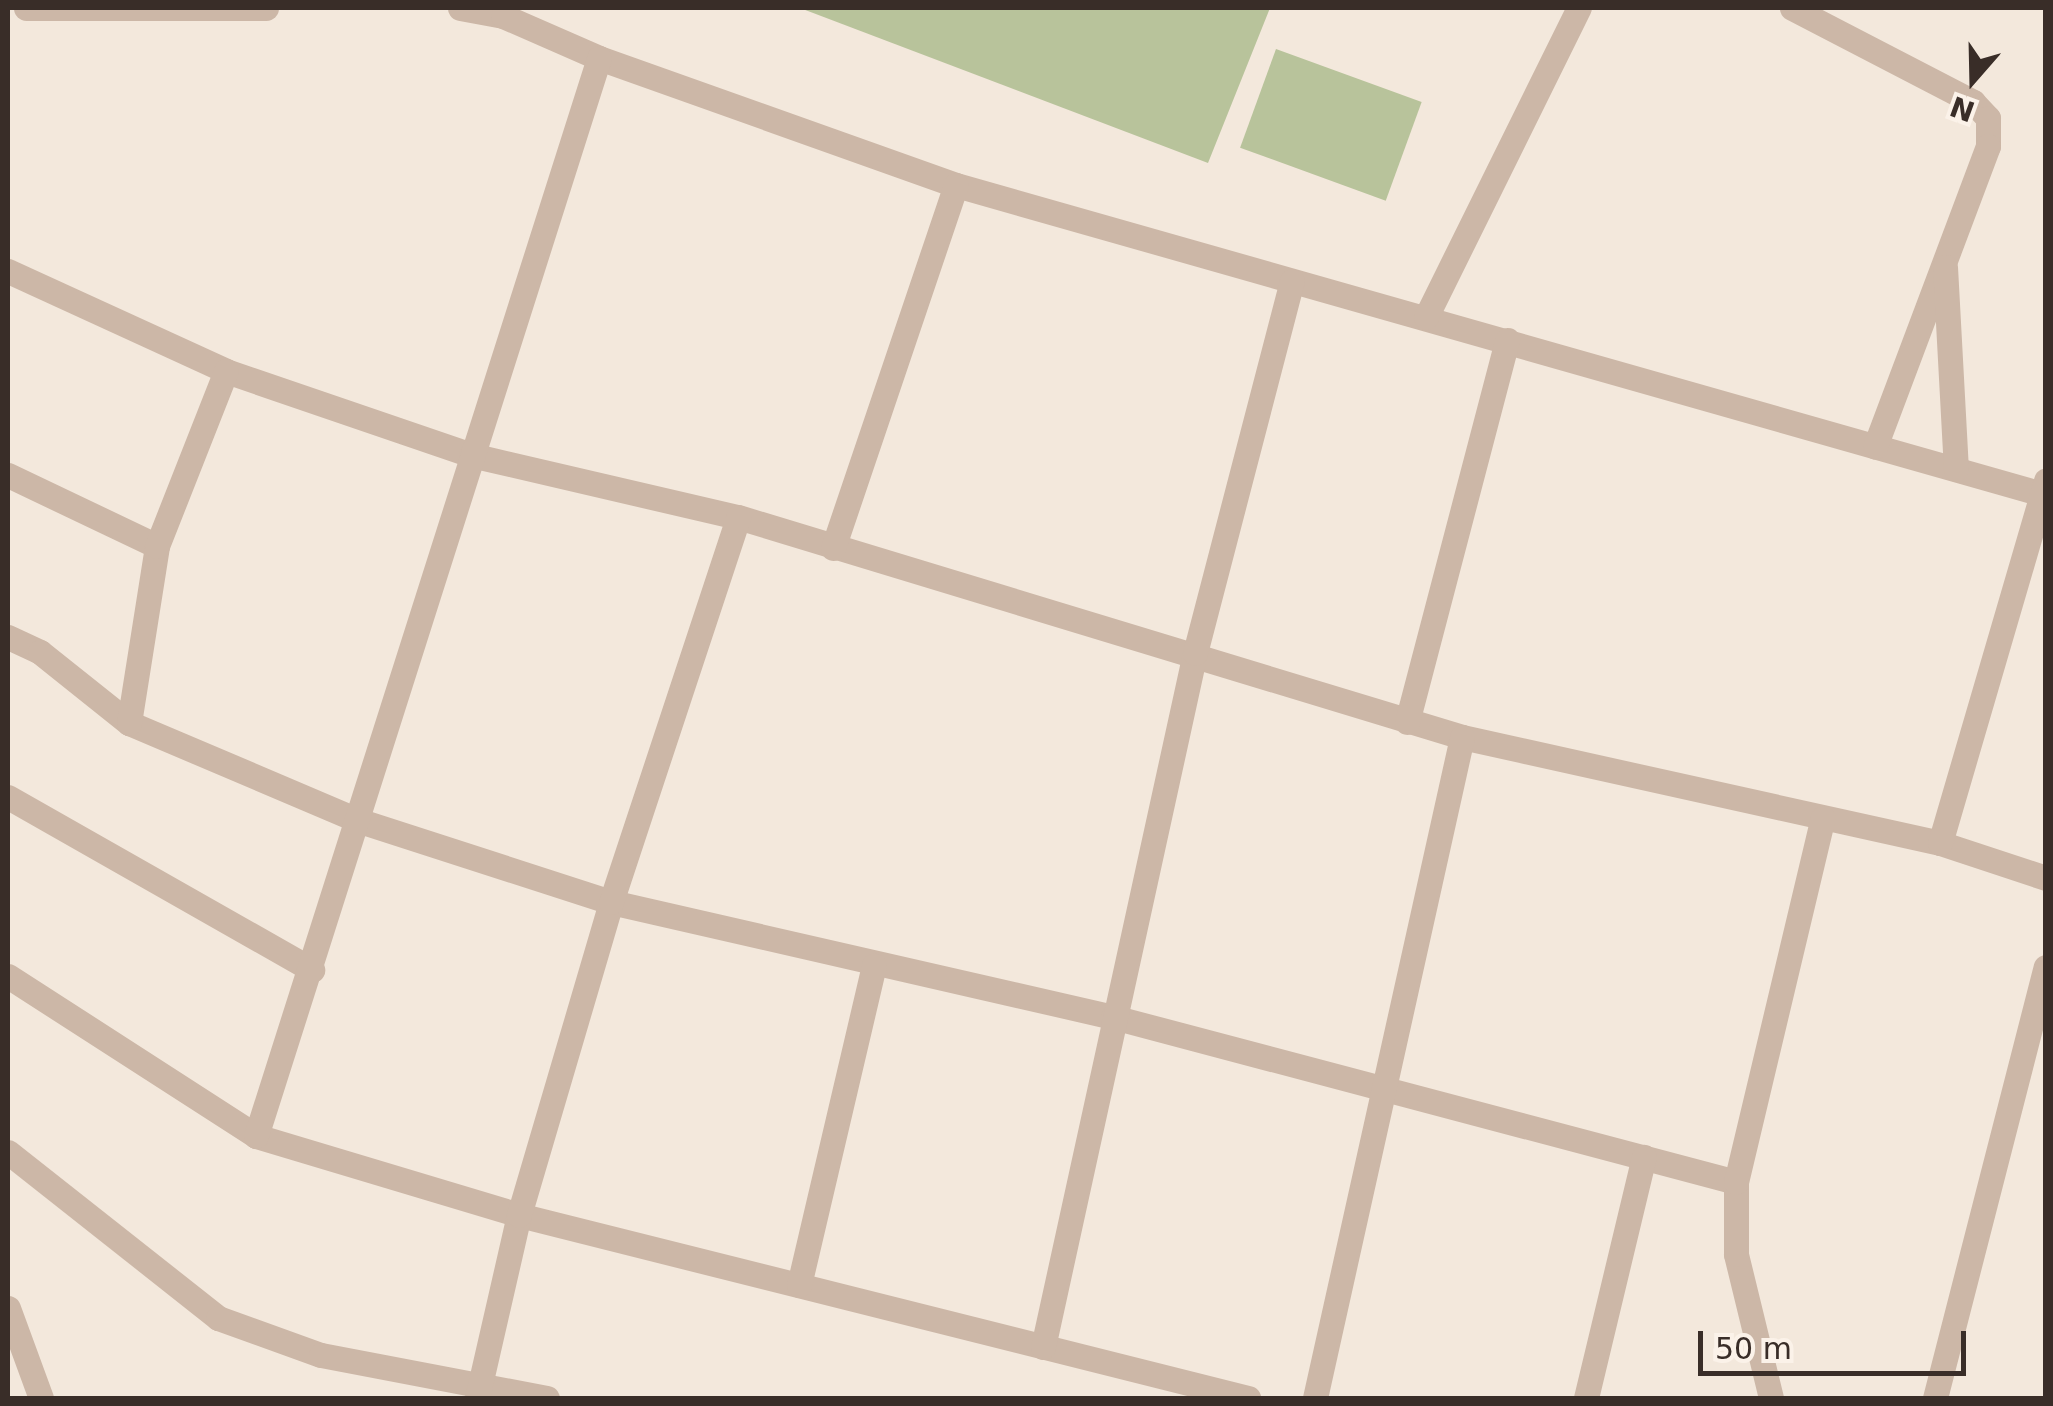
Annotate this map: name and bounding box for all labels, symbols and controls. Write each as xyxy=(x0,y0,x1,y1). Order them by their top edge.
north arrow xyxy=(1923,30,2023,130)
text: N xyxy=(1946,89,1979,128)
scale bar xyxy=(1703,1311,1970,1373)
text: 50 m xyxy=(1715,1331,1792,1366)

